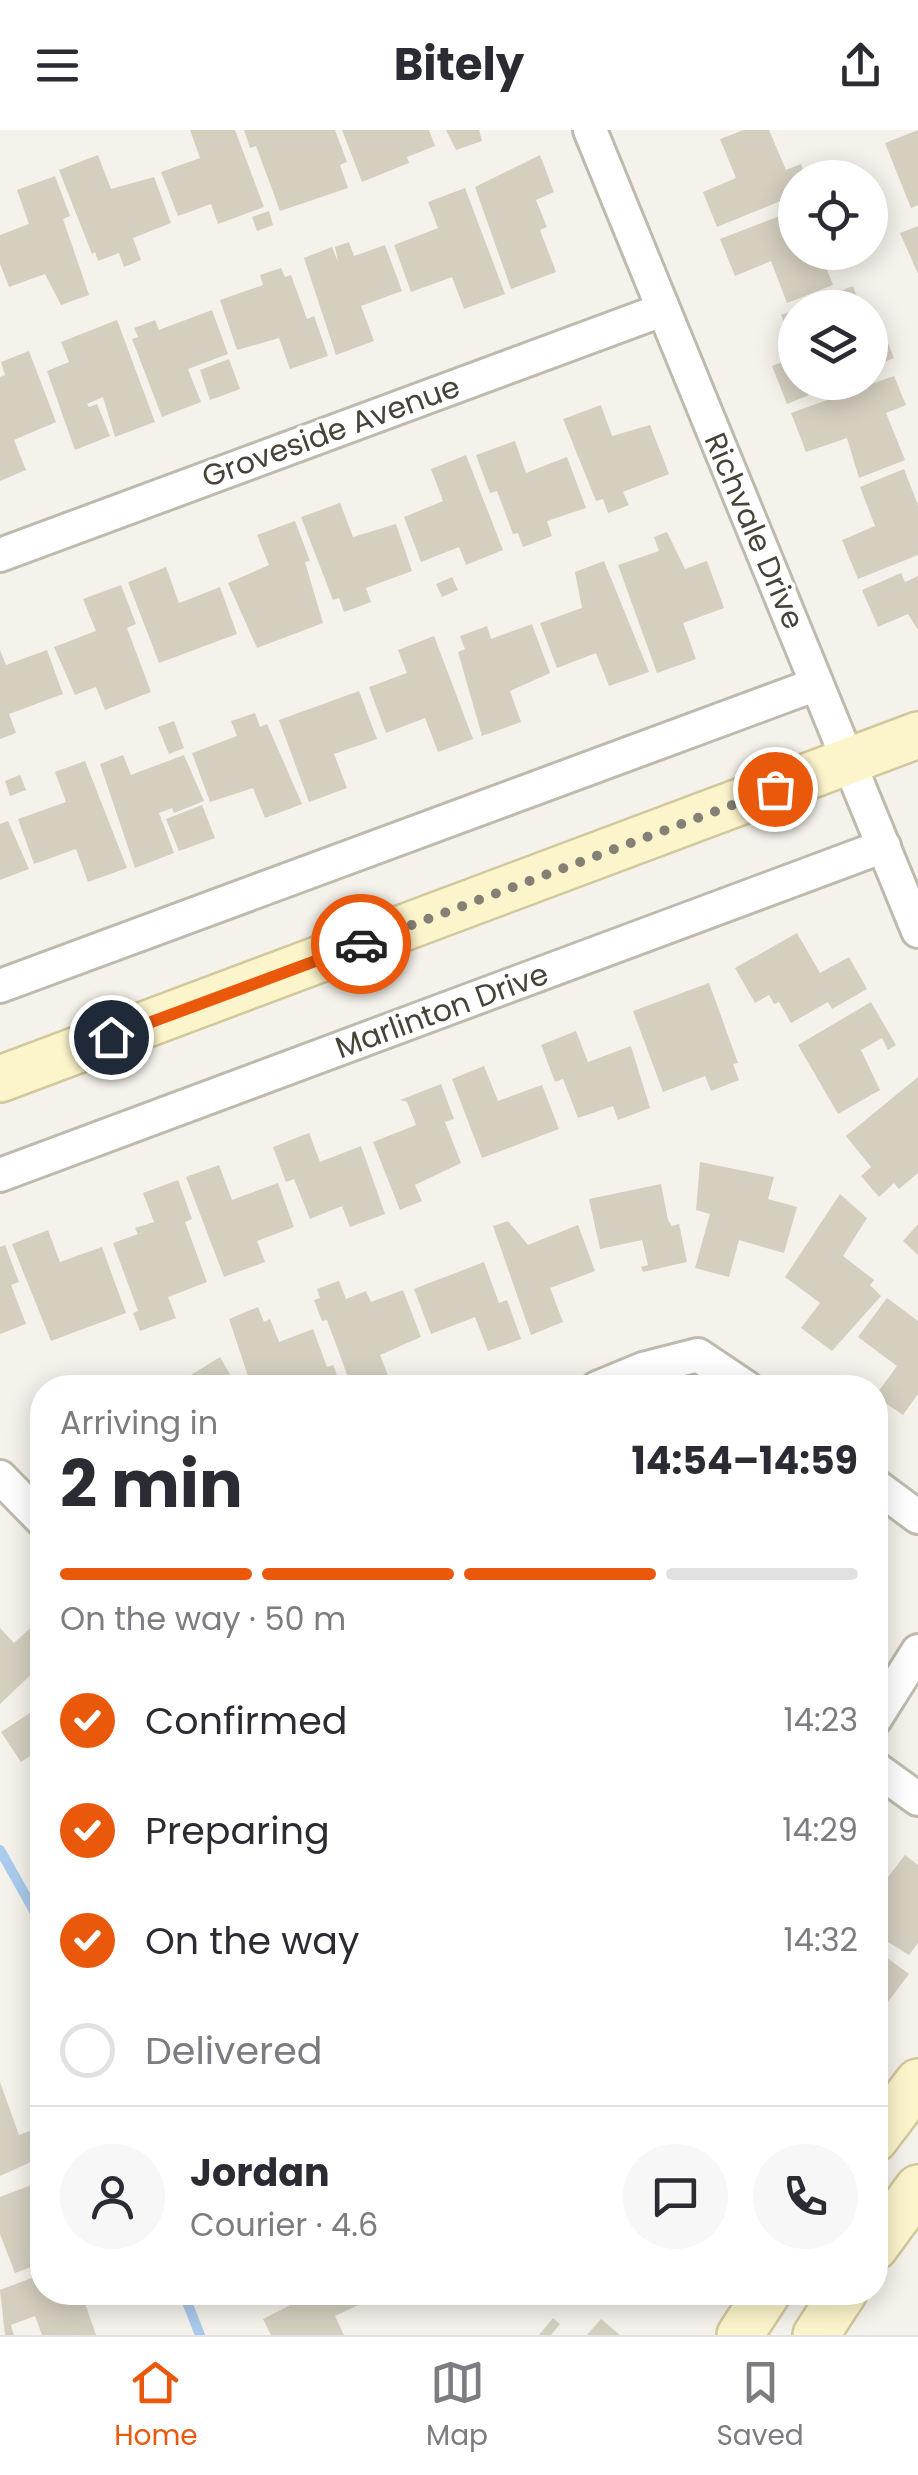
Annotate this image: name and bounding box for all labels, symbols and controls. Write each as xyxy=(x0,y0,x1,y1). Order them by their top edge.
text: Bitely xyxy=(394,33,524,96)
icon: menu xyxy=(30,38,85,93)
icon: share xyxy=(833,38,888,93)
map controls xyxy=(778,160,888,400)
button: locate xyxy=(778,160,888,270)
button: layers xyxy=(778,290,888,400)
street label: Groveside Avenue xyxy=(196,365,466,498)
street label: Richvale Drive xyxy=(694,426,815,636)
pin xyxy=(733,747,818,832)
icon: bag xyxy=(748,762,803,817)
courier xyxy=(311,894,411,994)
icon: car xyxy=(334,917,389,972)
street label: Marlinton Drive xyxy=(329,952,554,1069)
pin xyxy=(69,995,154,1080)
icon: home xyxy=(84,1010,139,1065)
text: Arriving in xyxy=(60,1400,218,1445)
text: 14:54–14:59 xyxy=(631,1434,858,1487)
text: 2 min xyxy=(60,1439,243,1530)
text: On the way · 50 m xyxy=(60,1596,346,1641)
icon: check xyxy=(60,1693,115,1748)
text: Confirmed xyxy=(145,1694,347,1747)
text: 14:23 xyxy=(784,1697,858,1742)
icon: check xyxy=(60,1803,115,1858)
text: Preparing xyxy=(145,1804,330,1857)
text: 14:29 xyxy=(782,1807,858,1852)
icon: check xyxy=(60,1913,115,1968)
text: On the way xyxy=(145,1914,359,1967)
text: 14:32 xyxy=(784,1917,858,1962)
text: Delivered xyxy=(145,2024,322,2077)
button: person xyxy=(60,2144,165,2249)
button: chat xyxy=(623,2144,728,2249)
button: phone xyxy=(753,2144,858,2249)
text: Jordan xyxy=(190,2146,330,2199)
text: Courier · 4.6 xyxy=(190,2202,378,2247)
tab: Home xyxy=(114,2355,198,2457)
tab: Map xyxy=(426,2355,488,2457)
tab: Saved xyxy=(716,2355,804,2457)

